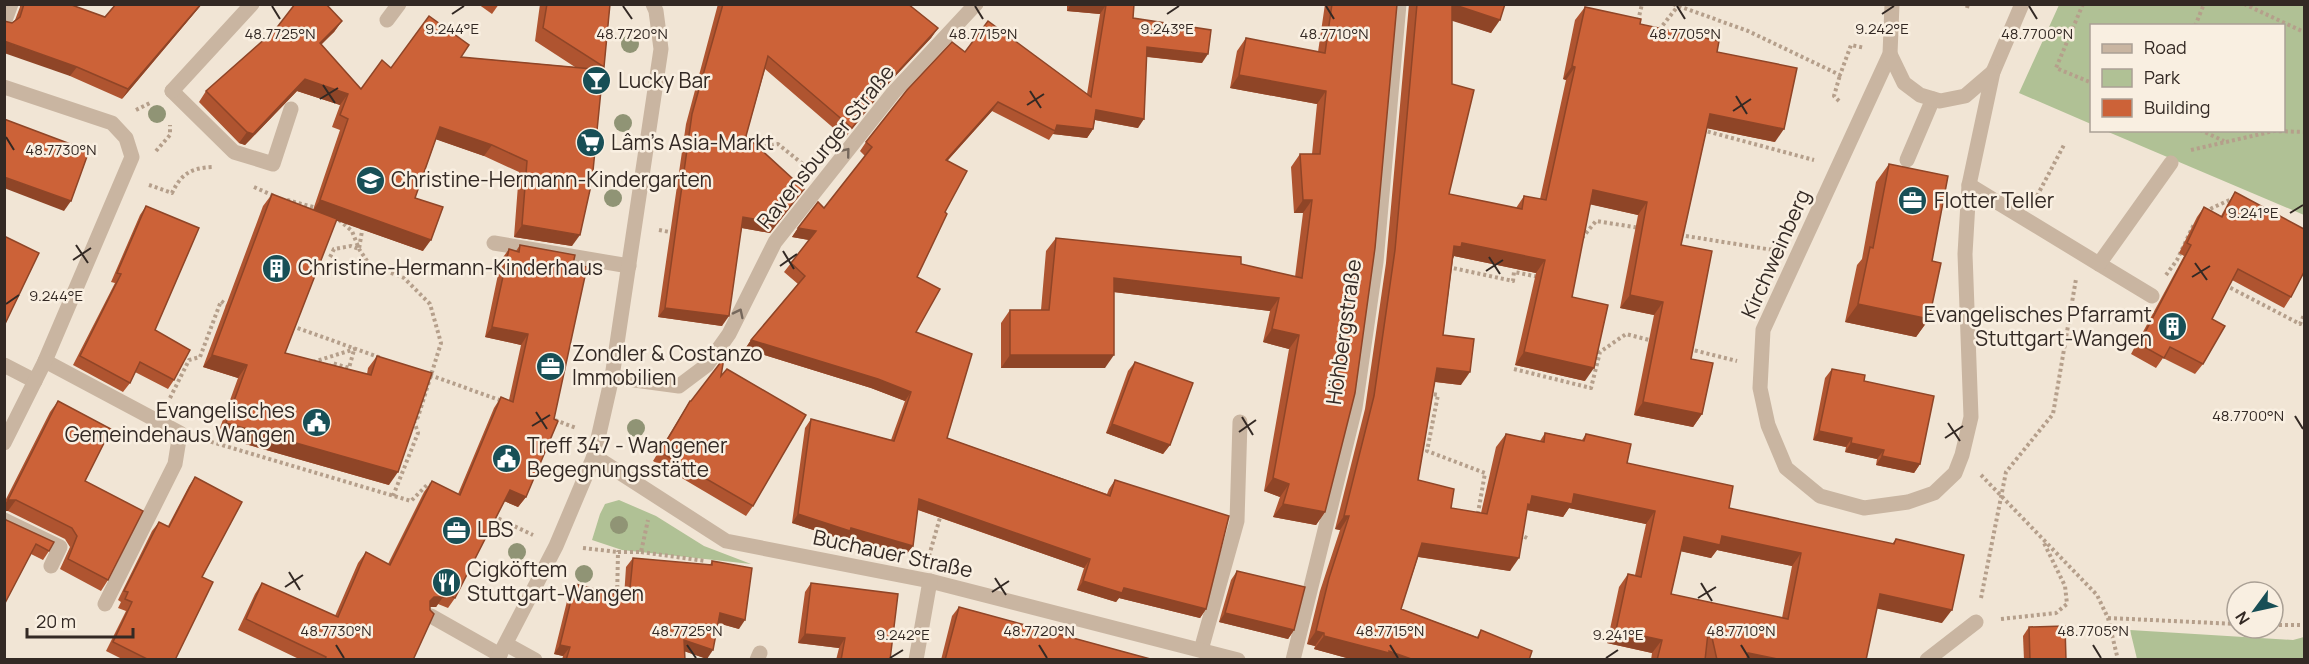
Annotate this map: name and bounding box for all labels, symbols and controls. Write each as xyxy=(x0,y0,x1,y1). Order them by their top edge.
text: 9.244°E xyxy=(425,18,479,39)
text: 9.243°E xyxy=(1140,18,1194,39)
text: 9.242°E xyxy=(1855,18,1909,39)
text: 48.7725°N xyxy=(244,23,316,44)
text: 48.7720°N xyxy=(596,23,668,44)
text: 48.7715°N xyxy=(949,23,1017,44)
text: 48.7710°N xyxy=(1300,23,1368,44)
text: 48.7705°N xyxy=(1649,23,1721,44)
text: 48.7700°N xyxy=(2001,23,2073,44)
legend xyxy=(2090,24,2285,132)
text: Road xyxy=(2144,35,2187,59)
street label: Ravensburger Straße xyxy=(750,58,900,234)
bar icon: Lucky Bar xyxy=(581,65,613,97)
text: Park xyxy=(2144,65,2181,89)
place label: Lucky Bar xyxy=(618,66,711,94)
text: Building xyxy=(2144,95,2210,119)
supermarket icon: Lâm’s Asia-Markt xyxy=(574,127,606,159)
place label: Lâm’s Asia-Markt xyxy=(611,128,774,156)
text: 48.7730°N xyxy=(25,139,97,160)
one-way arrow xyxy=(839,147,850,158)
school or university icon: Christine-Hermann-Kindergarten xyxy=(354,164,386,196)
place label: Christine-Hermann-Kindergarten xyxy=(391,165,712,193)
street label: Kirchweinberg xyxy=(1734,185,1816,323)
office icon: Flotter Teller xyxy=(1897,185,1929,217)
place label: Flotter Teller xyxy=(1934,186,2055,214)
text: 9.241°E xyxy=(2227,202,2279,223)
building icon: Christine-Hermann-Kinderhaus xyxy=(261,252,293,284)
place label: Christine-Hermann-Kinderhaus xyxy=(298,253,603,281)
street label: Höhbergstraße xyxy=(1319,257,1367,406)
text: 9.244°E xyxy=(29,285,83,306)
place label: Evangelisches Pfarramt Stuttgart-Wangen xyxy=(1924,300,2152,352)
one-way arrow xyxy=(732,309,744,320)
building icon: Evangelisches Pfarramt Stuttgart-Wangen xyxy=(2157,311,2189,343)
place label: Zondler & Costanzo Immobilien xyxy=(572,339,763,391)
office icon: Zondler & Costanzo Immobilien xyxy=(535,350,567,382)
place label: Evangelisches Gemeindehaus Wangen xyxy=(65,396,295,448)
text: 48.7700°N xyxy=(2212,405,2284,426)
public building icon: Evangelisches Gemeindehaus Wangen xyxy=(300,407,332,439)
place label: Treff 347 - Wangener Begegnungsstätte xyxy=(527,431,728,483)
public building icon: Treff 347 - Wangener Begegnungsstätte xyxy=(490,442,522,474)
office icon: LBS xyxy=(440,514,472,546)
place label: LBS xyxy=(477,515,514,543)
street label: Buchauer Straße xyxy=(811,522,976,584)
place label: Cigköftem Stuttgart-Wangen xyxy=(467,555,644,607)
restaurant icon: Cigköftem Stuttgart-Wangen xyxy=(430,566,462,598)
north arrow xyxy=(2225,580,2285,640)
scale bar xyxy=(27,601,134,639)
text: N xyxy=(2230,607,2255,629)
text: 20 m xyxy=(36,609,76,633)
text: 48.7730°N xyxy=(300,620,372,641)
text: 48.7725°N xyxy=(651,620,723,641)
text: 48.7720°N xyxy=(1003,620,1075,641)
text: 48.7715°N xyxy=(1356,620,1424,641)
text: 48.7710°N xyxy=(1707,620,1775,641)
text: 48.7705°N xyxy=(2057,620,2129,641)
text: 9.242°E xyxy=(876,624,930,645)
text: 9.241°E xyxy=(1592,624,1644,645)

